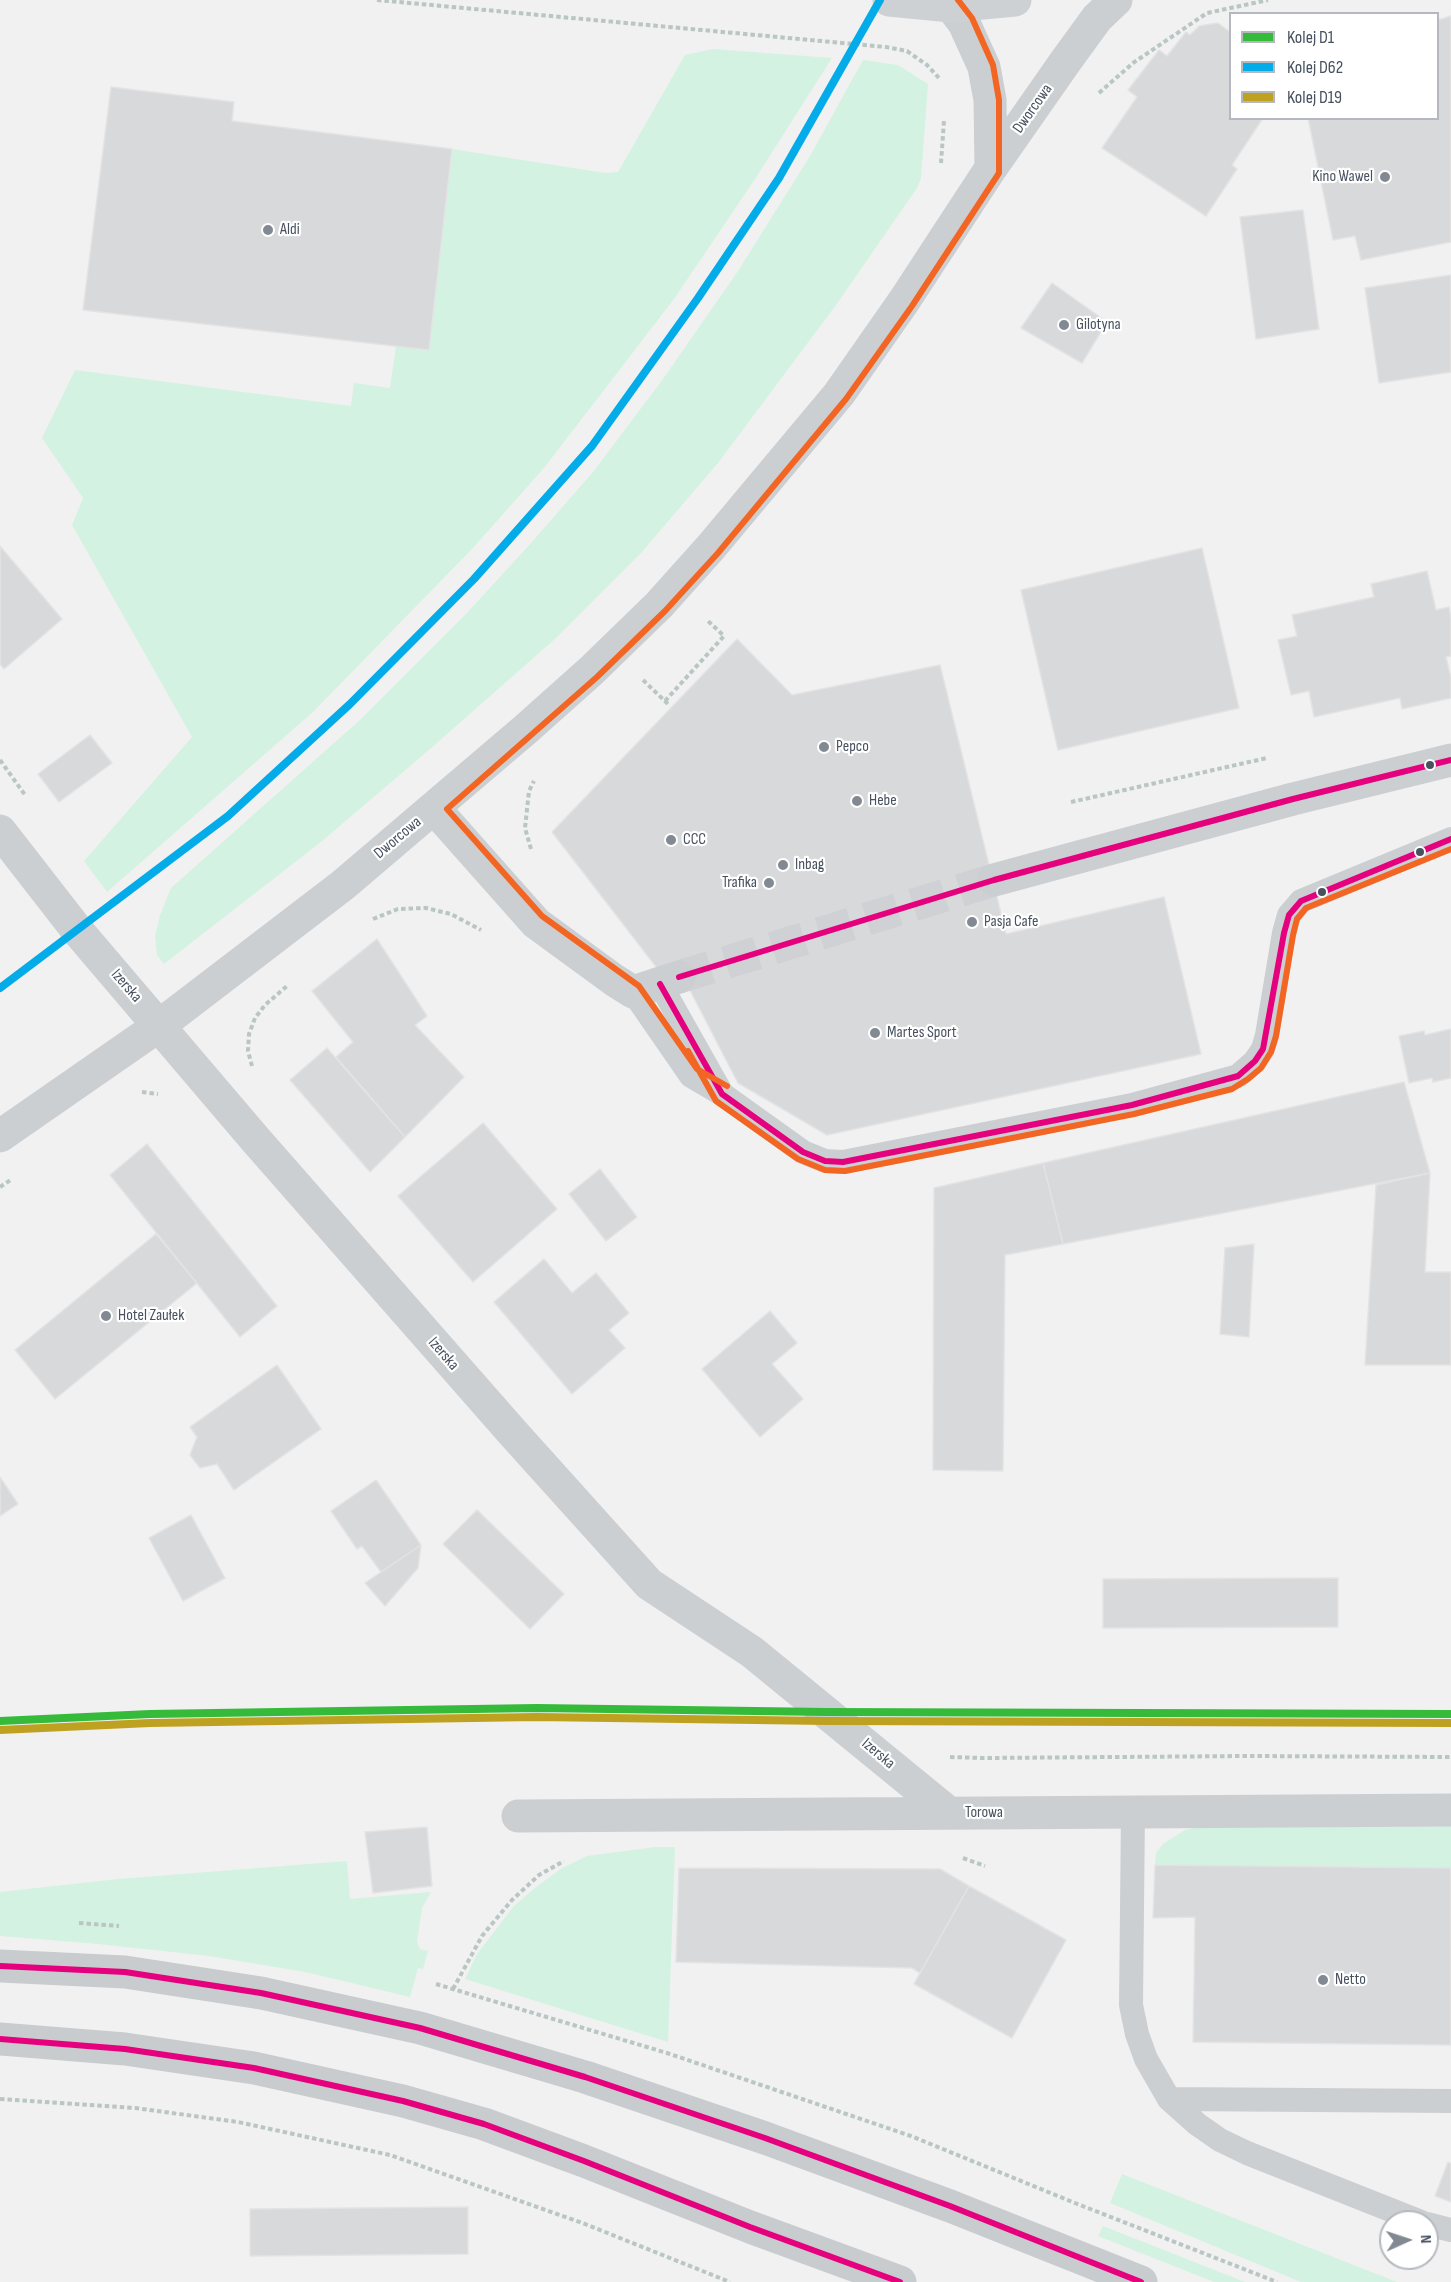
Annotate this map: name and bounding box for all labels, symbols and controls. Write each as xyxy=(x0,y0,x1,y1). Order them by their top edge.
legend xyxy=(1229,12,1439,120)
text: Kolej D1 xyxy=(1287,27,1334,48)
text: Kolej D62 xyxy=(1287,57,1343,78)
street label: Dworcowa xyxy=(1009,81,1057,137)
text: Kolej D19 xyxy=(1287,87,1342,108)
place label: Kino Wawel xyxy=(1312,167,1373,187)
marker: Kino Wawel xyxy=(1378,170,1392,184)
place label: Aldi xyxy=(280,220,300,240)
marker: Aldi xyxy=(261,223,275,237)
place label: Gilotyna xyxy=(1076,315,1121,335)
marker: Gilotyna xyxy=(1057,318,1071,332)
place label: Pepco xyxy=(836,737,869,757)
marker: Pepco xyxy=(817,740,831,754)
unlabelled marker xyxy=(1424,759,1436,771)
place label: Hebe xyxy=(869,791,897,811)
marker: Hebe xyxy=(850,794,864,808)
street label: Dworcowa xyxy=(371,813,425,863)
place label: CCC xyxy=(683,830,706,850)
marker: CCC xyxy=(664,833,678,847)
unlabelled marker xyxy=(1414,846,1426,858)
place label: Inbag xyxy=(795,855,824,875)
marker: Inbag xyxy=(776,858,790,872)
place label: Trafika xyxy=(722,873,757,893)
marker: Trafika xyxy=(762,876,776,890)
unlabelled marker xyxy=(1316,886,1328,898)
place label: Pasja Cafe xyxy=(984,912,1038,932)
marker: Pasja Cafe xyxy=(965,915,979,929)
street label: Izerska xyxy=(106,966,146,1006)
place label: Martes Sport xyxy=(887,1023,957,1043)
marker: Martes Sport xyxy=(868,1026,882,1040)
place label: Hotel Zaułek xyxy=(118,1306,184,1326)
marker: Hotel Zaułek xyxy=(99,1309,113,1323)
street label: Izerska xyxy=(423,1334,463,1374)
street label: Izerska xyxy=(857,1735,899,1773)
street label: Torowa xyxy=(965,1803,1003,1823)
place label: Netto xyxy=(1335,1970,1366,1990)
marker: Netto xyxy=(1316,1973,1330,1987)
north arrow xyxy=(1379,2210,1439,2270)
text: N xyxy=(1416,2234,1435,2244)

